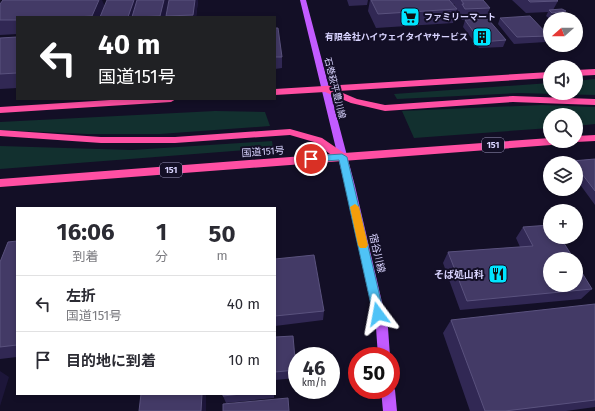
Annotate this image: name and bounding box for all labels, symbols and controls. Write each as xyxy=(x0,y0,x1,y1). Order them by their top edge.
supermarket icon: ファミリーマート xyxy=(399,6,421,28)
place label: ファミリーマート xyxy=(424,12,496,22)
north arrow xyxy=(543,12,583,52)
map controls xyxy=(543,12,583,292)
building icon: 有限会社ハイウェイタイヤサービス xyxy=(471,26,493,48)
text: 40 m xyxy=(98,28,161,61)
place label: 有限会社ハイウェイタイヤサービス xyxy=(325,31,468,42)
icon: left xyxy=(32,32,84,84)
street label: 石巻萩平豊川線 xyxy=(323,56,348,121)
button: sound xyxy=(543,60,583,100)
text: 国道151号 xyxy=(98,66,176,88)
button: search xyxy=(543,108,583,148)
road number: 151 xyxy=(482,138,504,152)
pin xyxy=(294,142,328,176)
street label: 国道151号 xyxy=(241,145,285,159)
icon: arrive xyxy=(300,148,322,170)
button: layers xyxy=(543,156,583,196)
road number: 151 xyxy=(160,163,182,177)
button: + xyxy=(543,204,583,244)
text: 16:06 xyxy=(57,218,115,246)
text: 1 xyxy=(156,218,167,246)
text: 50 xyxy=(209,220,235,248)
street label: 宿谷川線 xyxy=(367,232,387,274)
text: m xyxy=(216,248,228,263)
text: 到着 xyxy=(73,249,99,264)
text: 分 xyxy=(155,249,168,264)
button: − xyxy=(543,252,583,292)
restaurant icon: そば処山科 xyxy=(487,263,509,285)
place label: そば処山科 xyxy=(434,269,484,281)
text: 左折 xyxy=(66,287,96,305)
icon: left xyxy=(32,293,54,315)
position arrow xyxy=(357,293,399,335)
text: 40 m xyxy=(227,295,260,313)
text: 国道151号 xyxy=(66,308,122,323)
speed limit sign: 50 xyxy=(348,347,400,399)
icon: arrive xyxy=(32,349,54,371)
text: 10 m xyxy=(228,351,260,369)
text: 目的地に到着 xyxy=(66,352,156,370)
text: 46 xyxy=(303,356,325,380)
text: km/h xyxy=(302,377,326,389)

